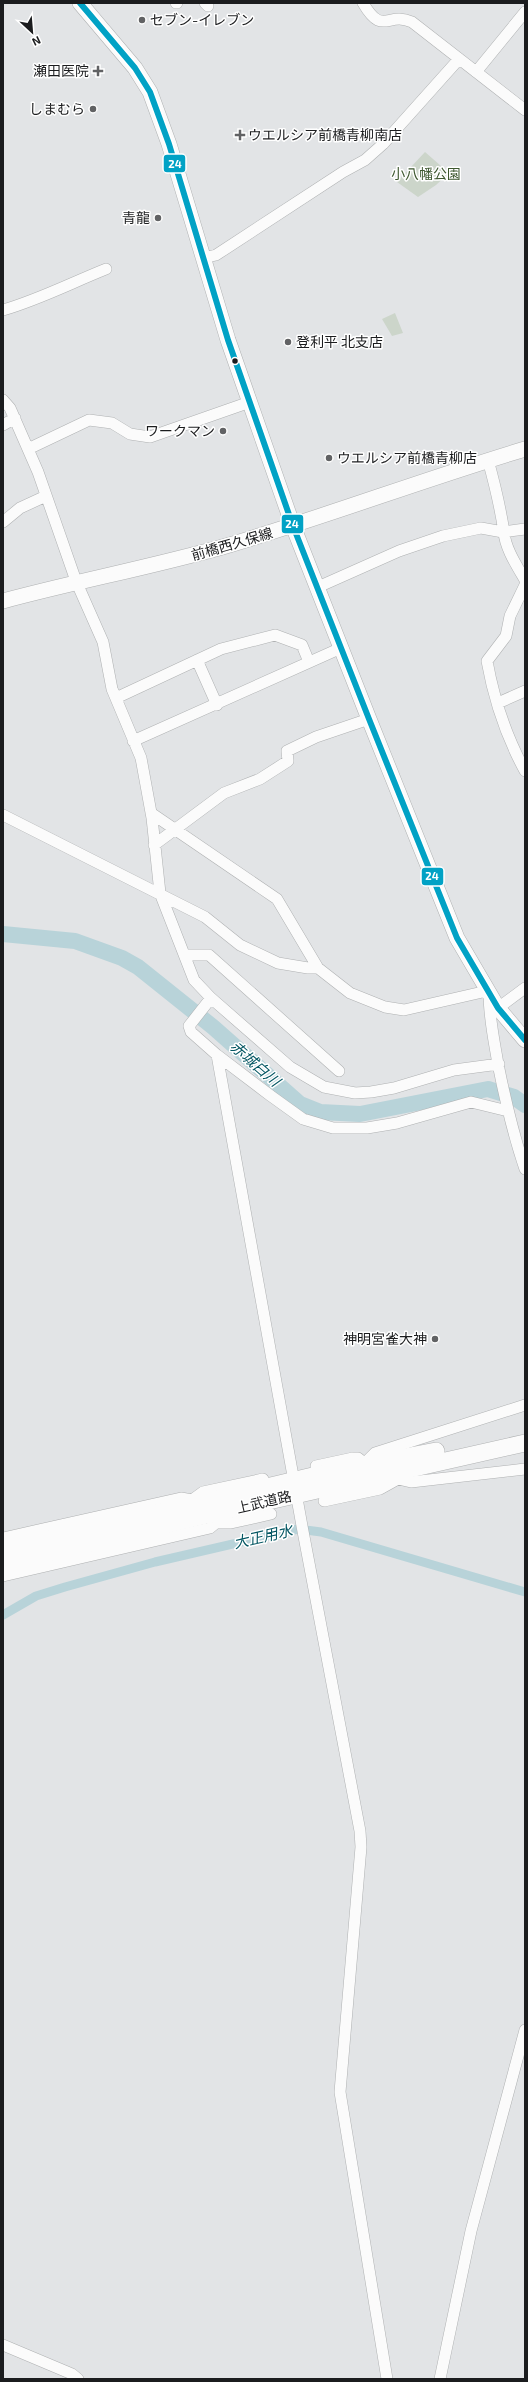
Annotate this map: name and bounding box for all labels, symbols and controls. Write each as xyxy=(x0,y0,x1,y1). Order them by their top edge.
place label: セブン-イレブン xyxy=(150,11,254,28)
north arrow xyxy=(12,12,52,52)
marker: セブン-イレブン xyxy=(137,15,147,25)
text: N xyxy=(30,34,43,49)
place label: 瀬田医院 xyxy=(33,62,89,79)
marker: 瀬田医院 xyxy=(92,65,104,77)
place label: しまむら xyxy=(29,100,85,117)
marker: しまむら xyxy=(88,104,98,114)
place label: ウエルシア前橋青柳南店 xyxy=(248,126,402,143)
marker: ウエルシア前橋青柳南店 xyxy=(235,130,245,140)
line badge: 24 xyxy=(163,154,186,173)
text: 24 xyxy=(168,157,182,170)
park label: 小八幡公園 xyxy=(391,165,461,182)
place label: 青龍 xyxy=(122,209,150,226)
marker: 青龍 xyxy=(153,213,163,223)
place label: 登利平 北支店 xyxy=(296,333,383,350)
marker: 登利平 北支店 xyxy=(283,337,293,347)
unlabelled marker xyxy=(230,356,240,366)
place label: ワークマン xyxy=(145,422,215,439)
marker: ワークマン xyxy=(218,426,228,436)
place label: ウエルシア前橋青柳店 xyxy=(337,449,477,466)
marker: ウエルシア前橋青柳店 xyxy=(324,453,334,463)
line badge: 24 xyxy=(281,514,304,534)
text: 24 xyxy=(285,517,299,530)
street label: 前橋西久保線 xyxy=(189,524,275,563)
line badge: 24 xyxy=(421,867,444,886)
text: 24 xyxy=(425,869,439,882)
water label: 赤城白川 xyxy=(227,1037,286,1091)
place label: 神明宮雀大神 xyxy=(343,1330,427,1347)
marker: 神明宮雀大神 xyxy=(430,1334,440,1344)
street label: 上武道路 xyxy=(235,1487,293,1516)
water label: 大正用水 xyxy=(232,1520,296,1552)

